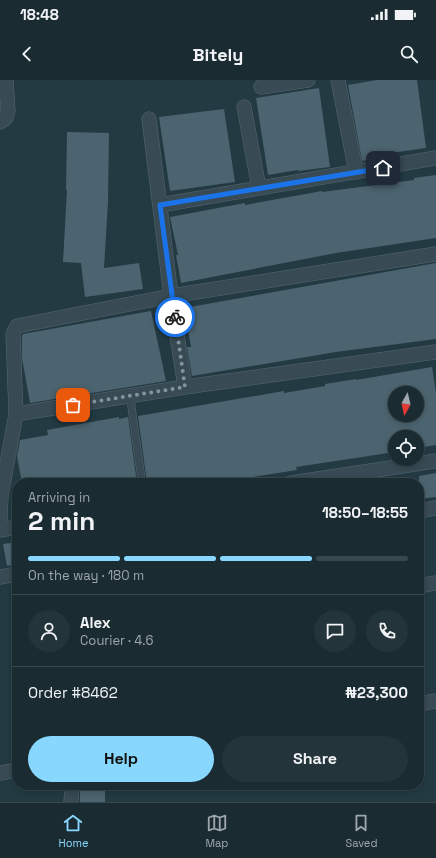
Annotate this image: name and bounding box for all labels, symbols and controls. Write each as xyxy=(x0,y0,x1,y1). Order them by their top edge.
text: 18:48 xyxy=(20,5,59,24)
icon: back xyxy=(16,43,38,65)
text: Bitely xyxy=(193,43,243,66)
icon: search xyxy=(398,43,420,65)
pin xyxy=(366,151,400,185)
icon: home xyxy=(372,157,394,179)
courier xyxy=(155,297,195,337)
icon: bike xyxy=(164,306,186,328)
north arrow xyxy=(388,386,424,422)
map controls xyxy=(388,386,424,466)
pin xyxy=(56,388,90,422)
icon: bag xyxy=(62,394,84,416)
button: locate xyxy=(388,430,424,466)
text: Arriving in xyxy=(28,489,90,506)
text: 18:50–18:55 xyxy=(322,503,408,522)
text: 2 min xyxy=(28,504,95,538)
text: On the way · 180 m xyxy=(28,567,144,584)
button: person xyxy=(28,610,70,652)
button: chat xyxy=(314,610,356,652)
button: phone xyxy=(366,610,408,652)
text: Alex xyxy=(80,613,111,632)
text: Courier · 4.6 xyxy=(80,632,153,649)
text: Order #8462 xyxy=(28,683,118,702)
text: ₦23,300 xyxy=(345,683,408,702)
button: Help xyxy=(28,736,214,782)
button: Share xyxy=(222,736,408,782)
tab: Home xyxy=(58,812,88,850)
tab: Map xyxy=(205,812,228,850)
tab: Saved xyxy=(345,812,377,850)

